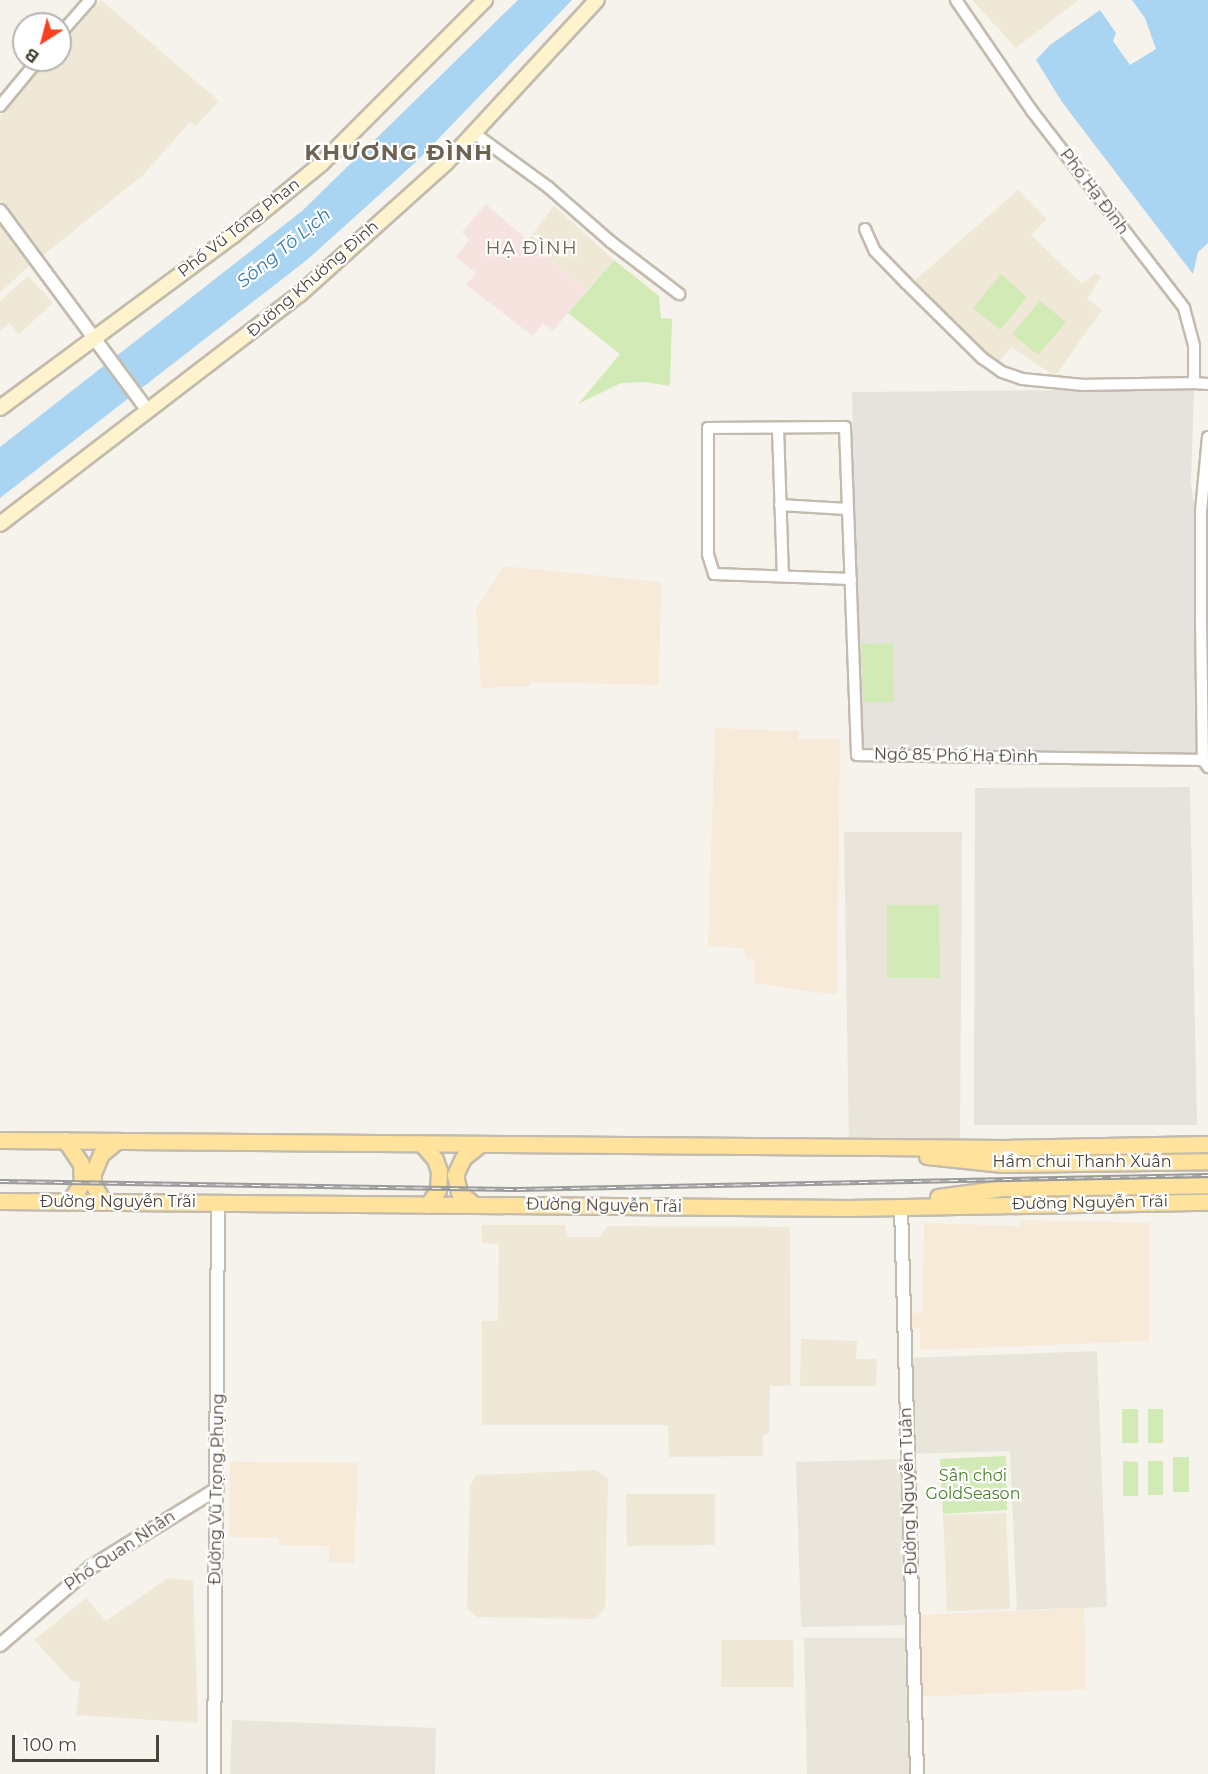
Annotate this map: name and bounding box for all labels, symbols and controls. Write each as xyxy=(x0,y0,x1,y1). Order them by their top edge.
north arrow xyxy=(12,12,72,72)
text: B xyxy=(22,44,43,67)
district label: KHƯƠNG ĐÌNH xyxy=(305,140,493,166)
street label: Phố Hạ Đình xyxy=(1056,145,1132,239)
street label: Phố Vũ Tông Phan xyxy=(174,175,304,281)
water label: Sông Tô Lịch xyxy=(233,204,335,292)
street label: Đường Khương Đình xyxy=(243,217,383,341)
district label: HẠ ĐÌNH xyxy=(486,237,578,259)
street label: Ngõ 85 Phố Hạ Đình xyxy=(874,745,1038,767)
street label: Hầm chui Thanh Xuân xyxy=(993,1152,1171,1172)
street label: Đường Nguyễn Trãi xyxy=(40,1192,196,1212)
street label: Đường Nguyễn Trãi xyxy=(1012,1192,1168,1214)
street label: Đường Nguyễn Trãi xyxy=(526,1195,682,1217)
street label: Đường Vũ Trọng Phụng xyxy=(206,1393,228,1585)
street label: Đường Nguyễn Tuân xyxy=(896,1407,922,1575)
park label: Sân chơi GoldSeason xyxy=(926,1466,1020,1504)
street label: Phố Quan Nhân xyxy=(61,1507,179,1595)
scale bar xyxy=(15,1723,162,1761)
text: 100 m xyxy=(23,1734,77,1756)

